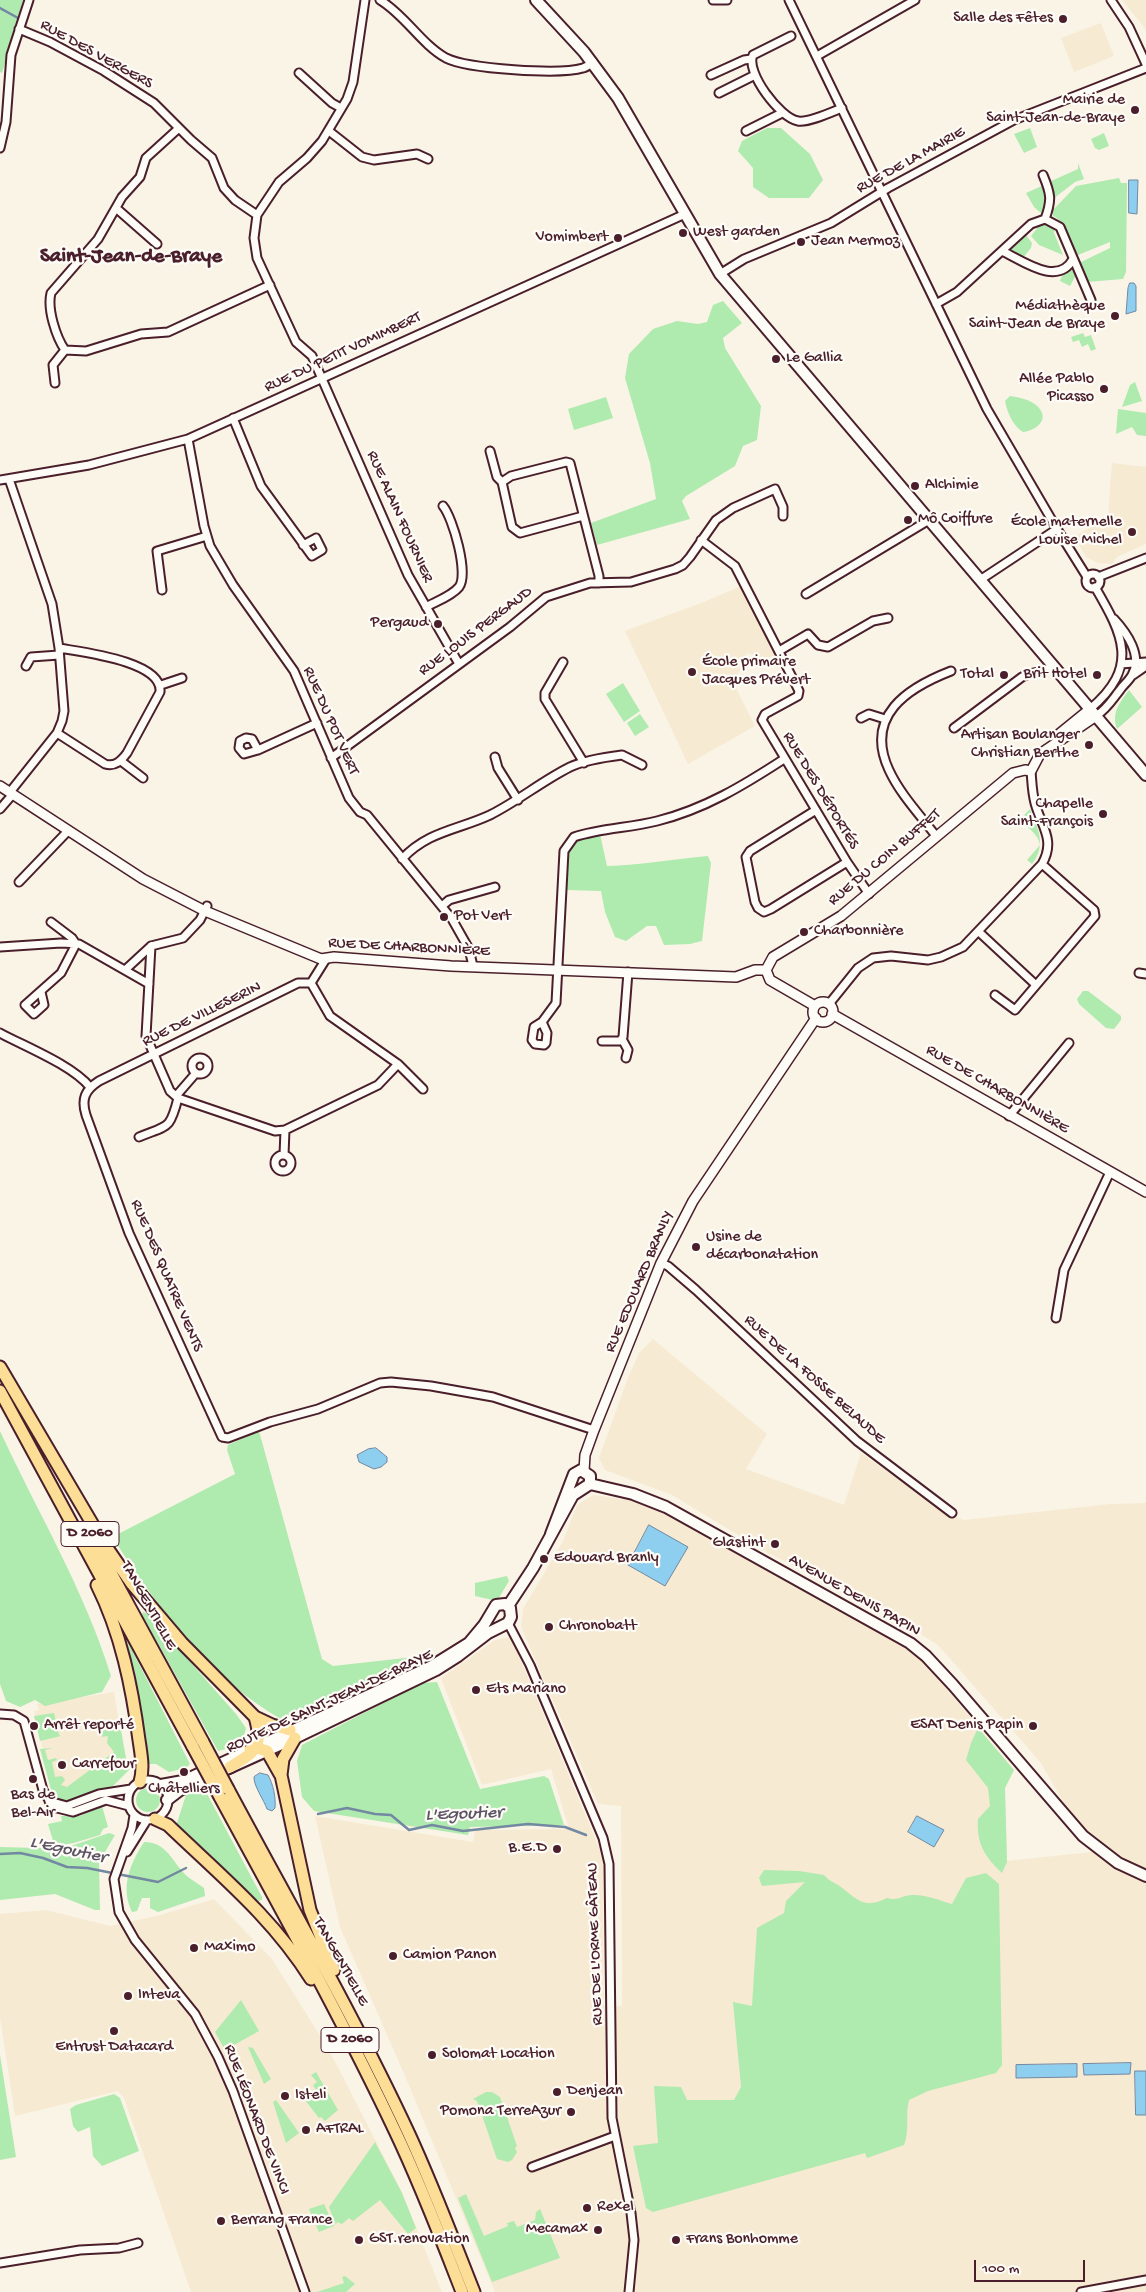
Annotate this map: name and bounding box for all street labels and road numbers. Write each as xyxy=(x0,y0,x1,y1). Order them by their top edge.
street label: RUE DES VERGERS xyxy=(36,16,156,94)
street label: RUE DE LA MAIRIE xyxy=(853,123,969,199)
street label: RUE DU PETIT VOMIMBERT xyxy=(262,308,424,398)
street label: RUE ALAIN FOURNIER xyxy=(361,448,437,586)
street label: RUE LOUIS PERGAUD xyxy=(415,583,537,681)
street label: RUE DU POT VERT xyxy=(298,664,362,778)
street label: RUE DES DÉPORTÉS xyxy=(777,729,863,853)
street label: RUE DU COIN BUFFET xyxy=(825,805,945,911)
street label: RUE DE CHARBONNIÈRE xyxy=(328,934,490,962)
street label: RUE DE VILLESERIN xyxy=(139,978,265,1052)
street label: RUE DE CHARBONNIÈRE xyxy=(922,1041,1072,1139)
street label: RUE DES QUATRE VENTS xyxy=(125,1197,207,1355)
street label: RUE EDOUARD BRANLY xyxy=(601,1208,679,1356)
street label: RUE DE LA FOSSE BELAUDE xyxy=(739,1311,889,1449)
road number: D 2060 xyxy=(61,1522,119,1546)
street label: AVENUE DENIS PAPIN xyxy=(785,1550,923,1642)
street label: TANGENTIELLE xyxy=(116,1558,180,1654)
street label: ROUTE DE SAINT-JEAN-DE-BRAYE xyxy=(224,1646,436,1758)
street label: RUE DE L'ORME GÂTEAU xyxy=(584,1862,608,2026)
street label: TANGENTIELLE xyxy=(308,1914,372,2010)
road number: D 2060 xyxy=(321,2028,379,2052)
street label: RUE LÉONARD DE VINCI xyxy=(219,2042,293,2198)

